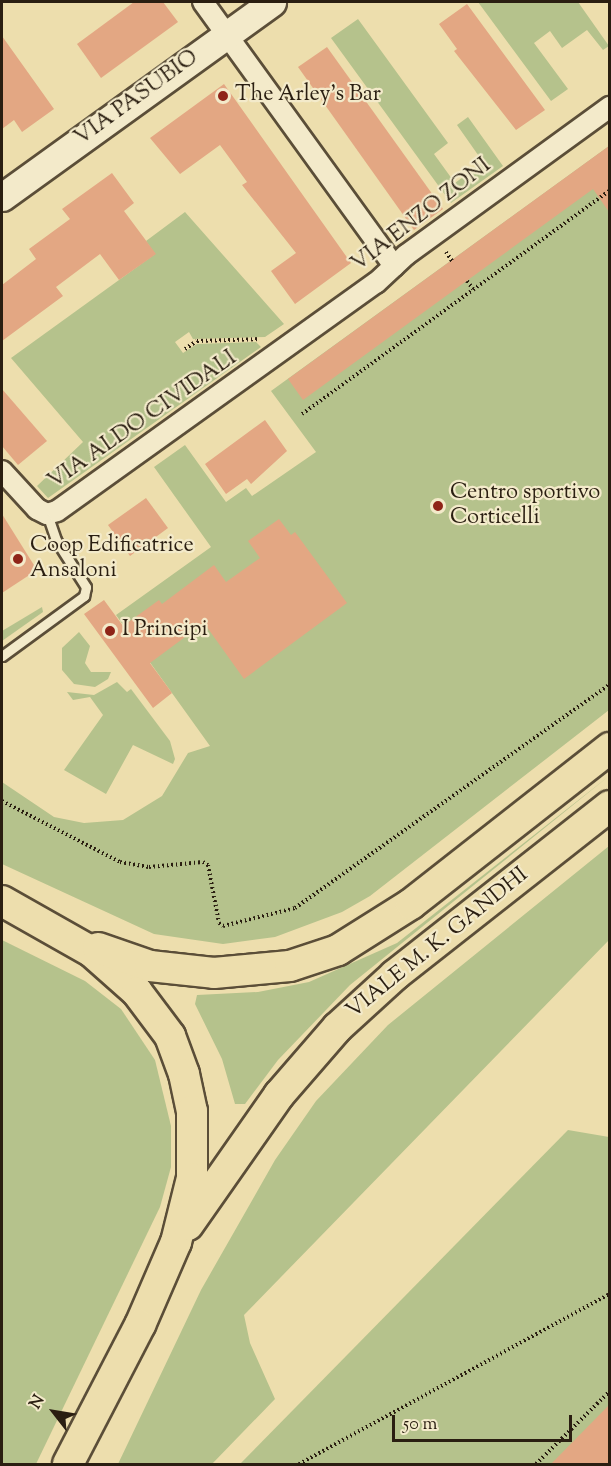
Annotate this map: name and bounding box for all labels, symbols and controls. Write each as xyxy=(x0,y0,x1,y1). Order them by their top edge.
street label: VIA PASUBIO xyxy=(70,45,204,153)
place label: The Arley's Bar xyxy=(235,83,381,109)
marker: The Arley's Bar xyxy=(216,89,230,103)
street label: VIA ENZO ZONI xyxy=(347,153,497,279)
street label: VIA ALDO CIVIDALI xyxy=(44,346,242,496)
place label: Centro sportivo Corticelli xyxy=(450,480,600,532)
marker: Centro sportivo Corticelli xyxy=(431,499,445,513)
place label: Coop Edificatrice Ansaloni xyxy=(30,533,194,584)
marker: Coop Edificatrice Ansaloni xyxy=(11,552,25,566)
place label: I Principi xyxy=(122,618,208,644)
marker: I Principi xyxy=(103,624,117,638)
street label: VIALE M. K. GANDHI xyxy=(342,863,534,1025)
north arrow xyxy=(24,1382,84,1442)
text: N xyxy=(25,1391,51,1414)
scale bar xyxy=(395,1403,575,1441)
text: 50 m xyxy=(403,1412,437,1438)

